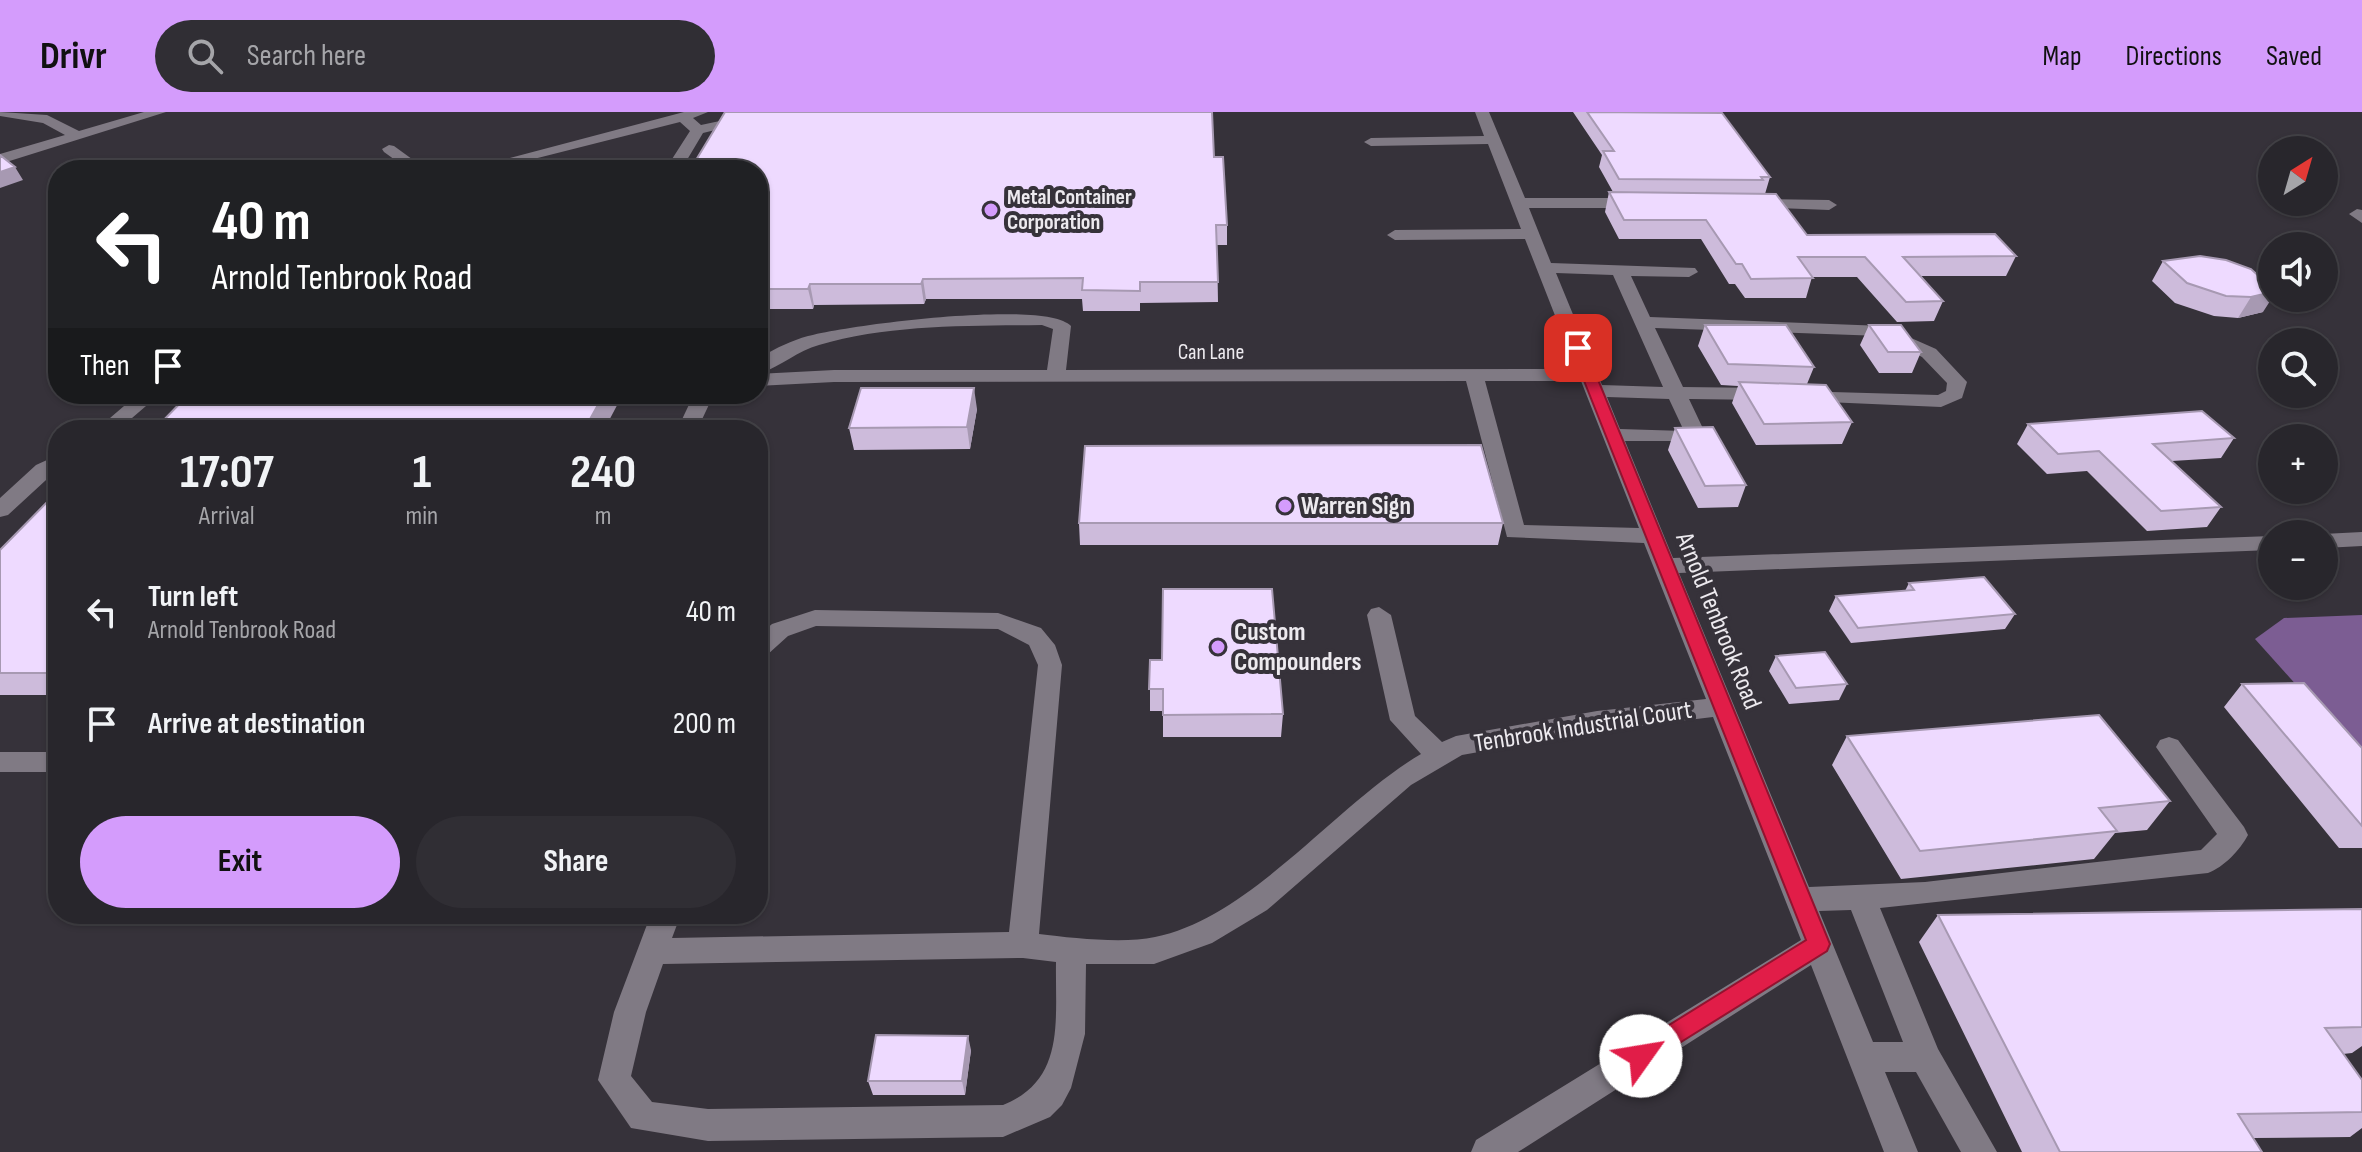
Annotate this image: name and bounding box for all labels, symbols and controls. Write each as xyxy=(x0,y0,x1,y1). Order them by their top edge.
search box xyxy=(155,20,715,92)
text: Drivr xyxy=(40,34,107,79)
icon: search xyxy=(183,34,227,78)
text: Search here xyxy=(247,38,366,74)
text: Map xyxy=(2043,40,2082,73)
text: Directions xyxy=(2126,40,2222,73)
text: Saved xyxy=(2266,40,2322,73)
north arrow xyxy=(2258,136,2338,216)
map controls xyxy=(2258,136,2338,600)
place label: Metal Container Corporation xyxy=(1007,184,1132,236)
text: 40 m xyxy=(212,189,311,256)
icon: left xyxy=(80,192,184,296)
marker: Metal Container Corporation xyxy=(982,201,1000,219)
button: sound xyxy=(2258,232,2338,312)
text: Arnold Tenbrook Road xyxy=(212,257,472,300)
pin xyxy=(1544,314,1612,382)
icon: arrive xyxy=(1556,326,1600,370)
button: search xyxy=(2258,328,2338,408)
street label: Can Lane xyxy=(1178,339,1244,366)
icon: arrive xyxy=(146,344,190,388)
text: Then xyxy=(80,348,130,384)
button: + xyxy=(2258,424,2338,504)
text: 17:07 xyxy=(180,444,274,501)
text: 1 xyxy=(412,444,431,501)
text: 240 xyxy=(570,444,636,501)
place label: Warren Sign xyxy=(1301,491,1411,522)
marker: Warren Sign xyxy=(1276,497,1294,515)
text: Arrival xyxy=(199,501,255,532)
text: min xyxy=(406,501,438,532)
text: m xyxy=(595,501,611,532)
button: − xyxy=(2258,520,2338,600)
street label: Arnold Tenbrook Road xyxy=(1668,527,1768,714)
text: Turn left xyxy=(148,579,238,615)
icon: left xyxy=(80,590,124,634)
text: 40 m xyxy=(686,594,736,630)
text: Arnold Tenbrook Road xyxy=(148,615,336,646)
place label: Custom Compounders xyxy=(1234,617,1362,678)
marker: Custom Compounders xyxy=(1209,638,1227,656)
street label: Tenbrook Industrial Court xyxy=(1472,694,1694,760)
icon: arrive xyxy=(80,702,124,746)
text: Arrive at destination xyxy=(148,706,365,742)
text: 200 m xyxy=(673,706,736,742)
button: Exit xyxy=(80,816,400,908)
button: Share xyxy=(416,816,736,908)
position arrow xyxy=(1599,1014,1683,1098)

